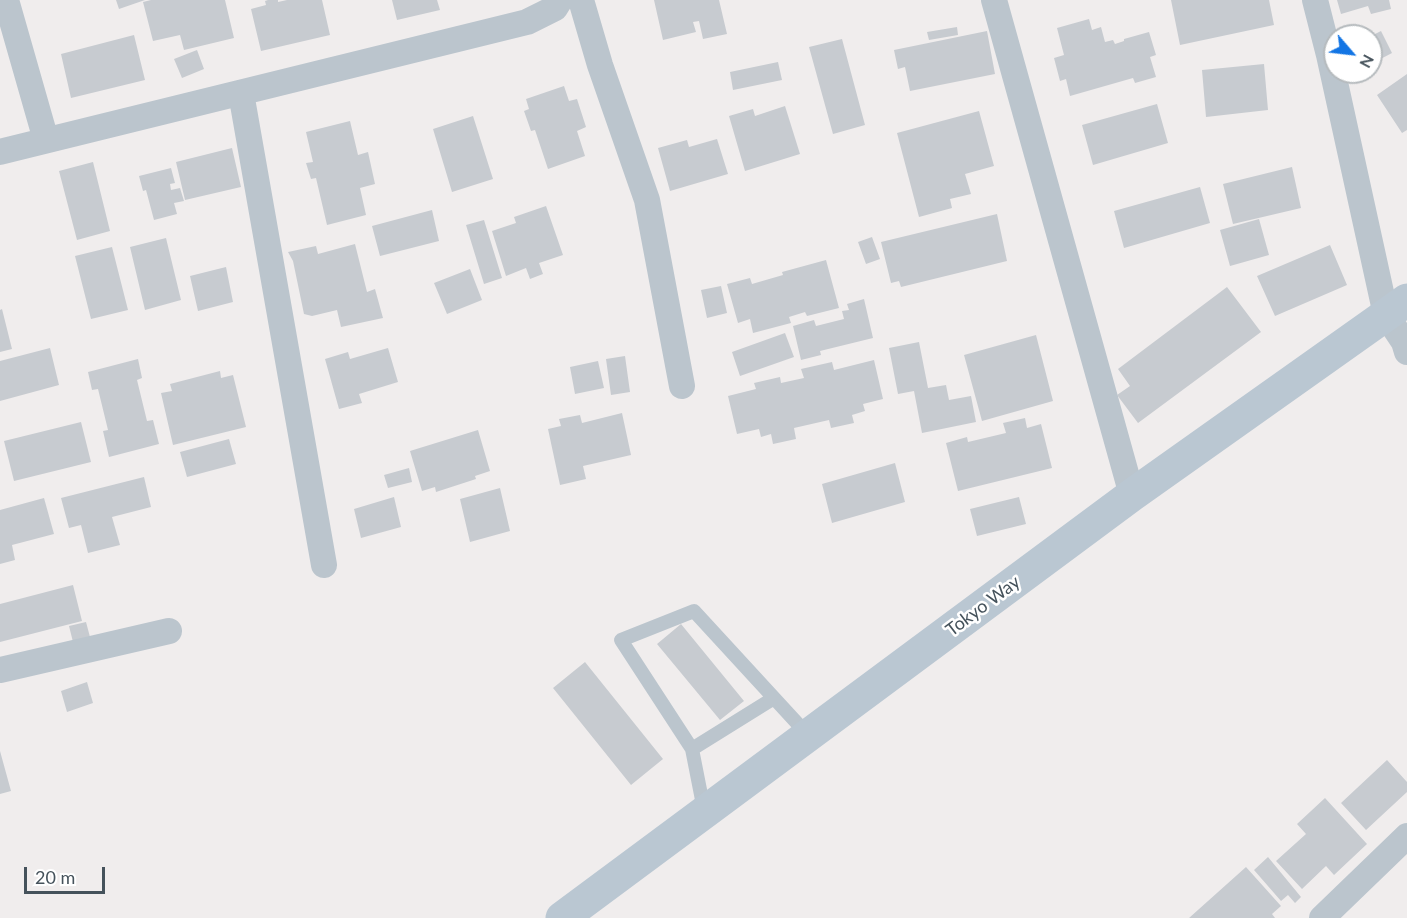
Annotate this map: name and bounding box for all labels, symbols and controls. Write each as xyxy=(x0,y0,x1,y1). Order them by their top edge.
north arrow xyxy=(1323,24,1383,84)
text: N xyxy=(1356,52,1379,72)
street label: Tokyo Way xyxy=(942,571,1024,641)
scale bar xyxy=(27,855,108,893)
text: 20 m xyxy=(35,866,75,888)

